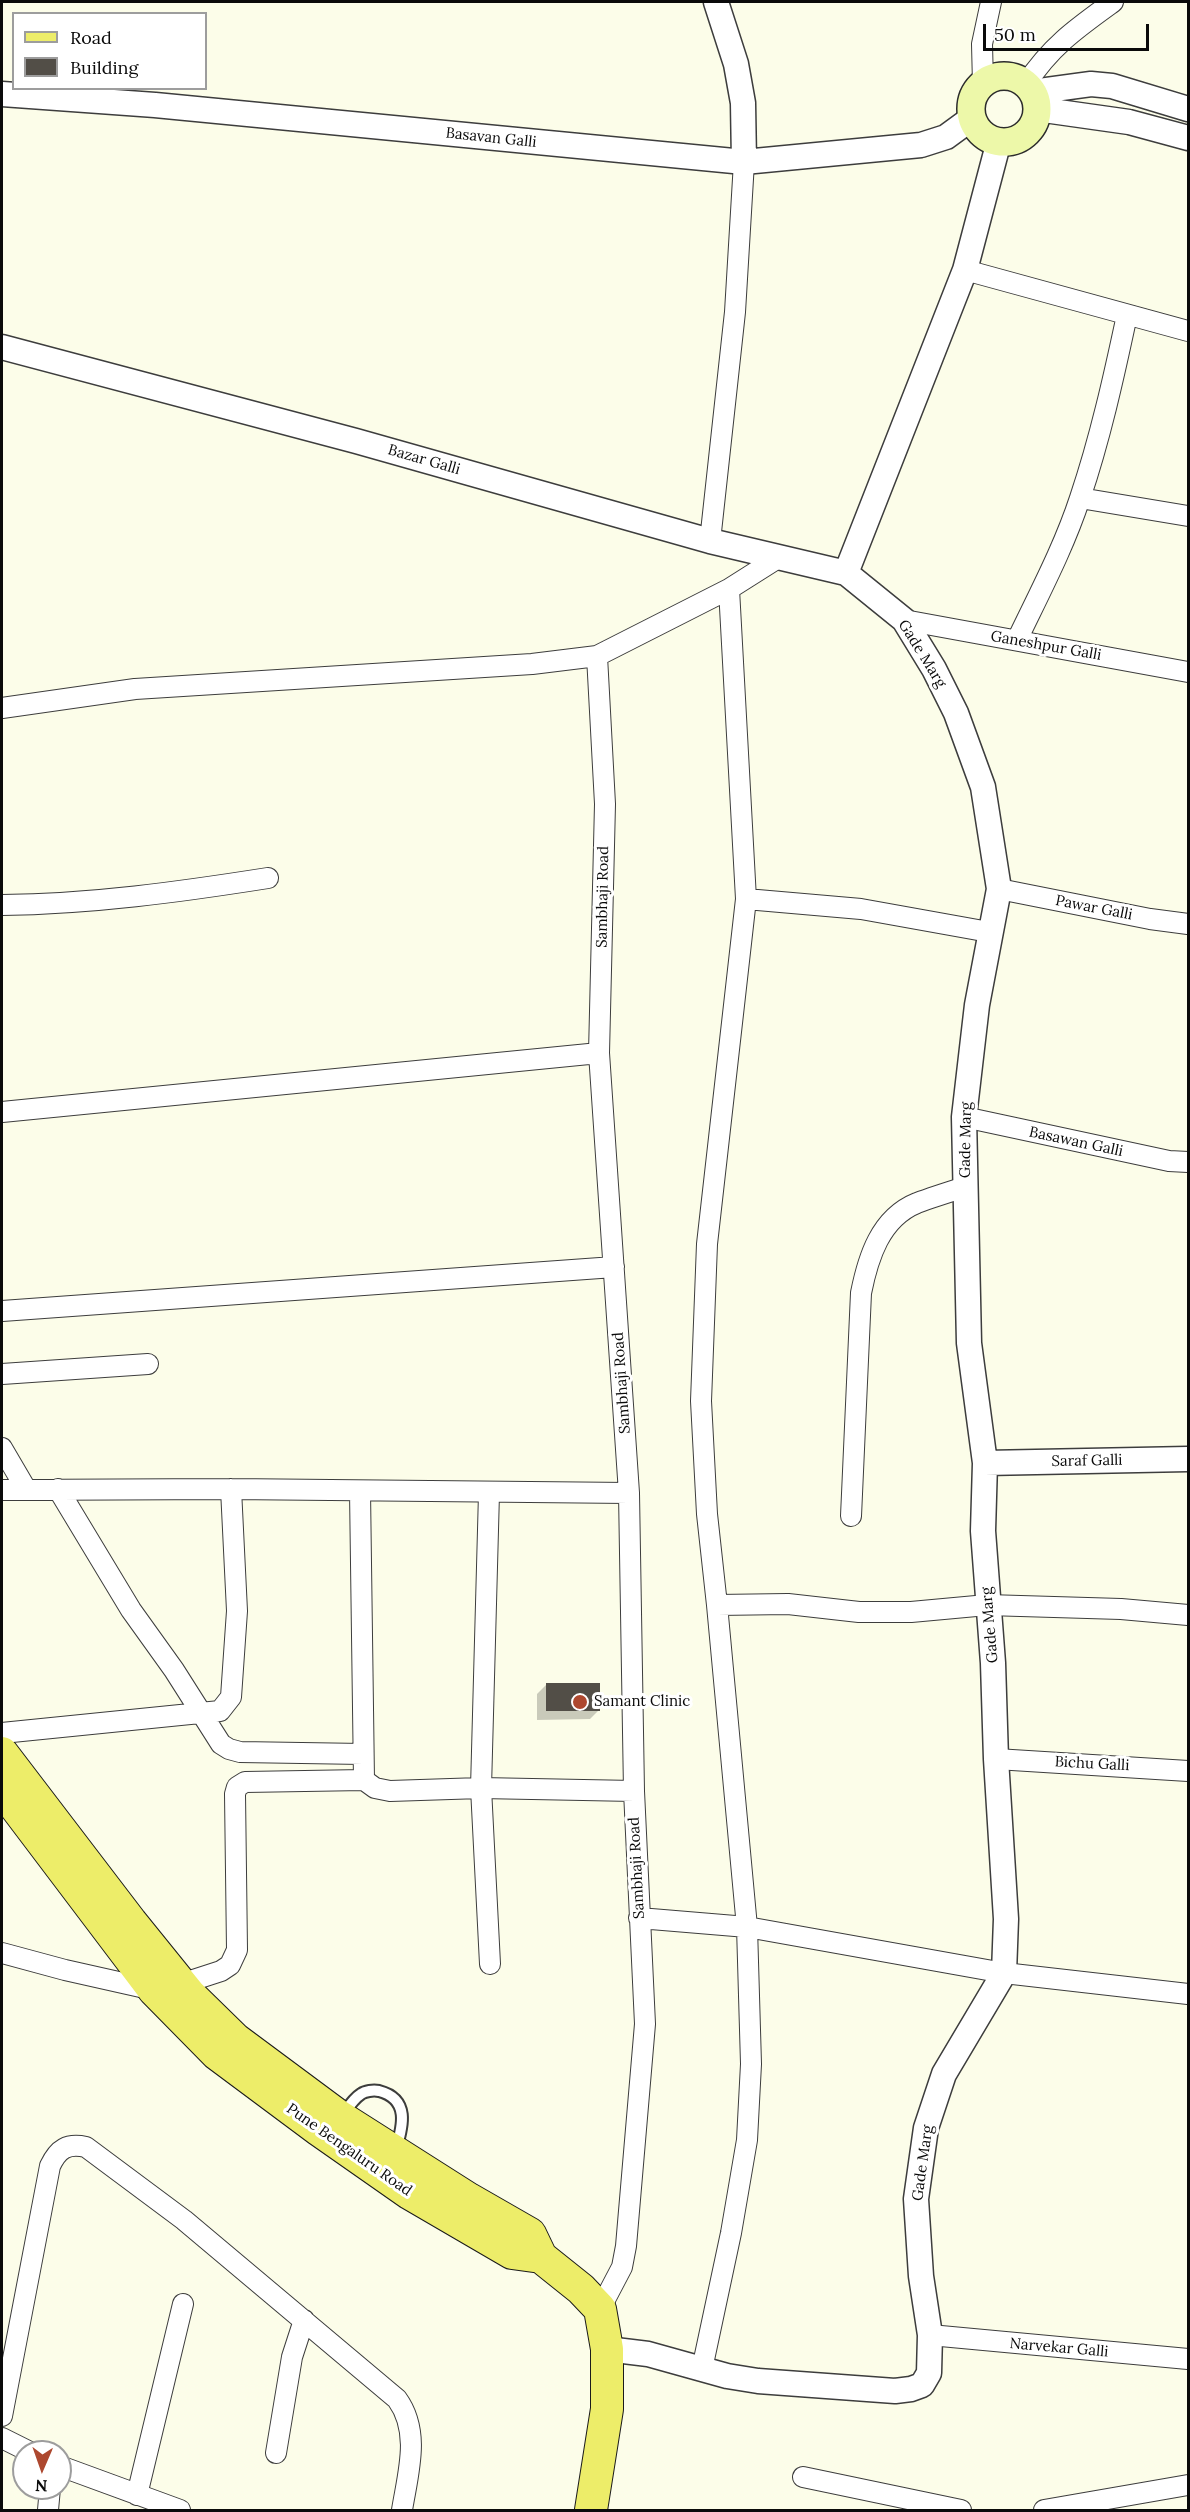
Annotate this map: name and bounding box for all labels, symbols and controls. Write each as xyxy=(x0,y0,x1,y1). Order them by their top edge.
legend xyxy=(12,12,207,90)
scale bar xyxy=(986,12,1152,50)
text: 50 m xyxy=(994,23,1036,46)
text: Road xyxy=(70,26,112,49)
text: Building xyxy=(70,56,138,79)
street label: Basavan Galli xyxy=(445,124,537,152)
street label: Bazar Galli xyxy=(386,441,462,479)
street label: Gade Marg xyxy=(894,617,950,691)
street label: Ganeshpur Galli xyxy=(989,627,1103,665)
street label: Sambhaji Road xyxy=(593,846,613,948)
street label: Pawar Galli xyxy=(1054,892,1134,924)
street label: Gade Marg xyxy=(956,1102,976,1178)
street label: Basawan Galli xyxy=(1027,1123,1125,1161)
street label: Sambhaji Road xyxy=(609,1332,635,1434)
street label: Saraf Galli xyxy=(1051,1451,1123,1471)
street label: Gade Marg xyxy=(978,1586,1002,1664)
marker: Samant Clinic xyxy=(571,1693,589,1711)
place label: Samant Clinic xyxy=(594,1693,690,1711)
street label: Bichu Galli xyxy=(1054,1753,1130,1775)
street label: Sambhaji Road xyxy=(625,1817,649,1919)
street label: Pune Bengaluru Road xyxy=(283,2100,415,2200)
street label: Gade Marg xyxy=(909,2124,937,2202)
street label: Narvekar Galli xyxy=(1009,2335,1109,2361)
north arrow xyxy=(12,2440,72,2500)
text: N xyxy=(35,2476,48,2496)

